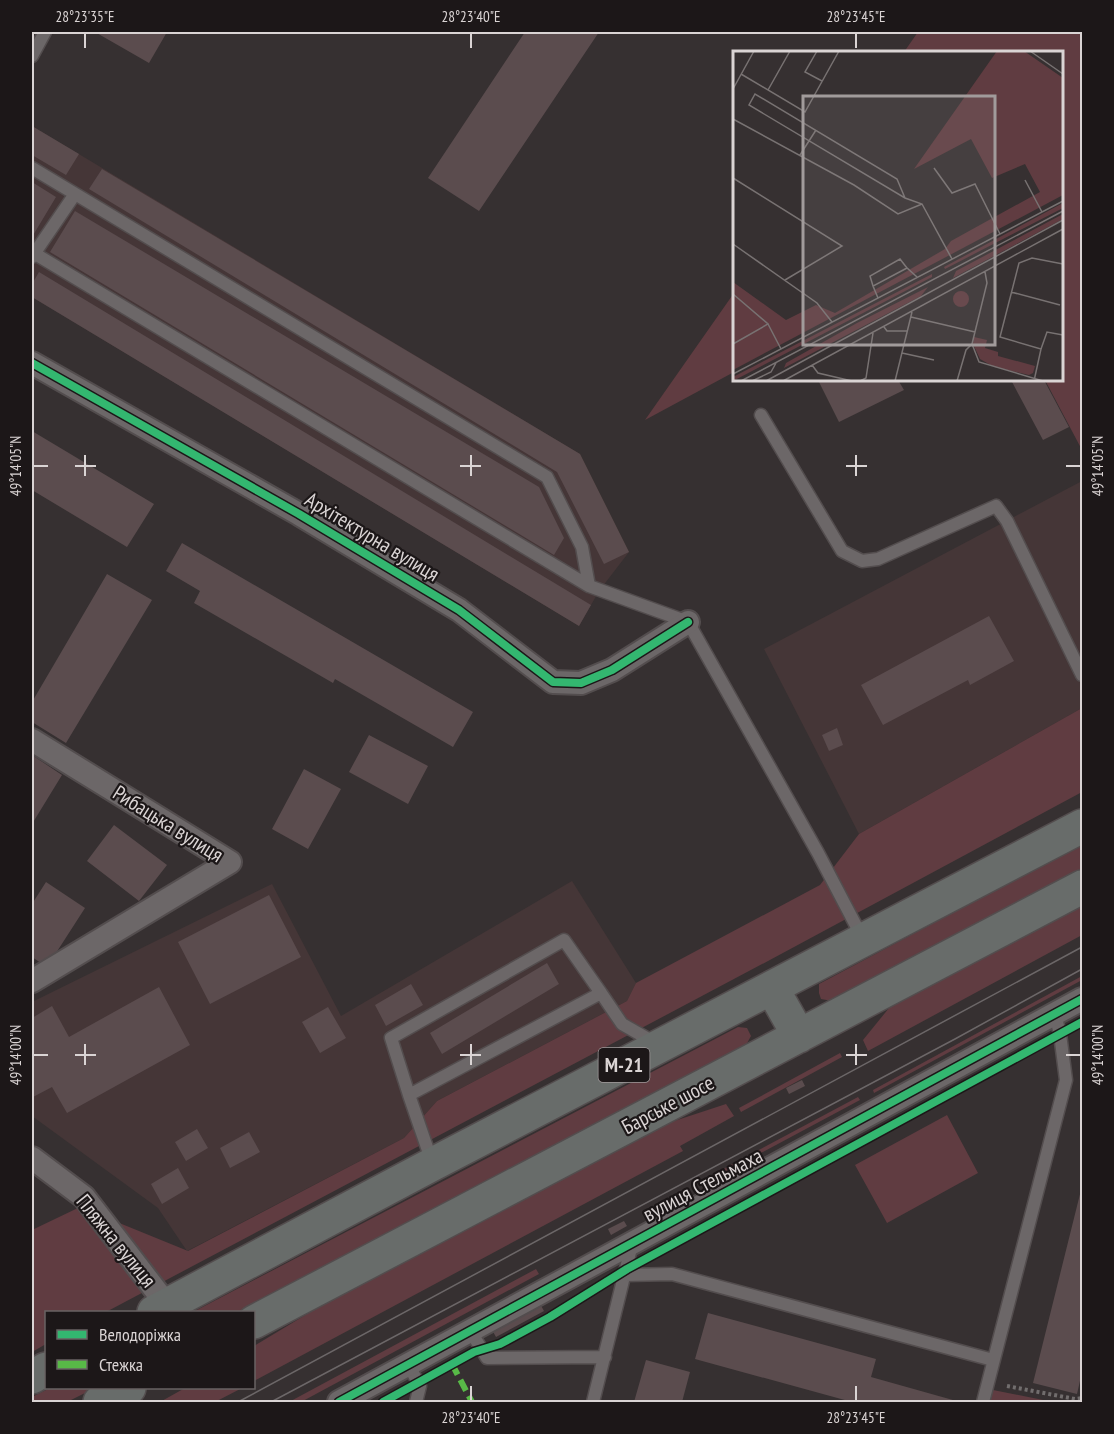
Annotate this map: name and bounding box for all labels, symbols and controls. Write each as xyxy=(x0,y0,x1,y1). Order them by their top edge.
text: 28°23'35"E xyxy=(55,7,115,26)
text: 28°23'40"E xyxy=(441,7,501,26)
text: 28°23'45"E xyxy=(826,7,886,26)
inset map xyxy=(733,51,1063,381)
text: 49°14'05"N xyxy=(6,436,25,496)
text: 49°14'05"N xyxy=(1088,436,1107,496)
street label: Архітектурна вулиця xyxy=(300,486,444,587)
street label: Рибацька вулиця xyxy=(108,779,228,868)
text: 49°14'00"N xyxy=(6,1025,25,1085)
text: 49°14'00"N xyxy=(1088,1025,1107,1085)
road number: М-21 xyxy=(598,1048,650,1082)
street label: Барське шосе xyxy=(617,1069,719,1140)
street label: вулиця Стельмаха xyxy=(638,1142,767,1227)
street label: Пляжна вулиця xyxy=(71,1189,162,1293)
legend xyxy=(45,1311,255,1389)
text: Велодоріжка xyxy=(99,1323,181,1346)
text: Стежка xyxy=(99,1353,143,1376)
text: 28°23'40"E xyxy=(441,1408,501,1427)
text: 28°23'45"E xyxy=(826,1408,886,1427)

